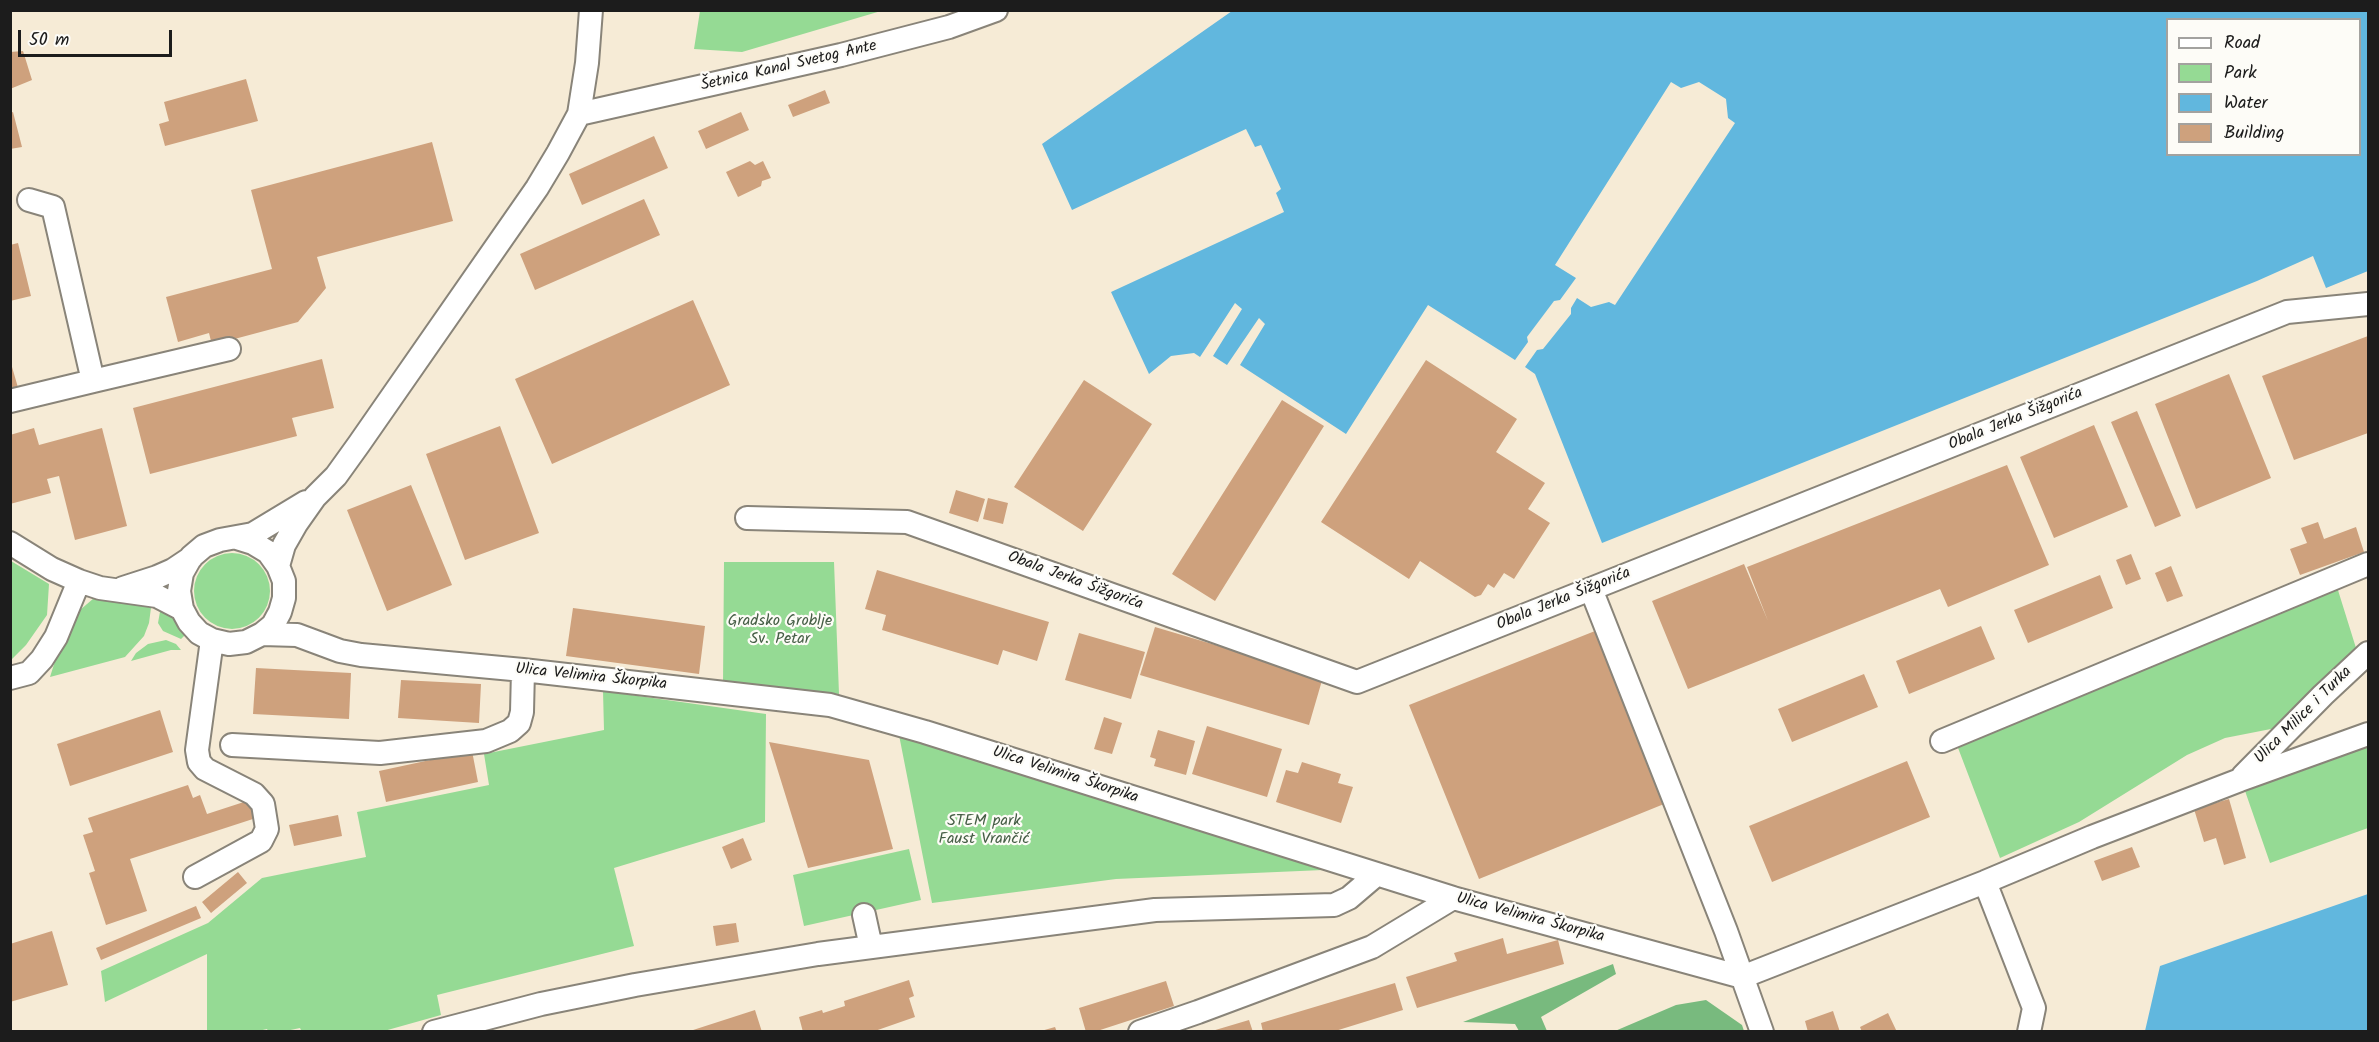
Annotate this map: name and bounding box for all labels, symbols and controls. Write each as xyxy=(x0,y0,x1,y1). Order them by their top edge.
scale bar xyxy=(21,18,176,56)
legend xyxy=(2166,18,2361,156)
text: 50 m xyxy=(29,26,69,55)
text: Road xyxy=(2224,29,2260,58)
street label: Šetnica Kanal Svetog Ante xyxy=(699,37,879,97)
text: Park xyxy=(2224,59,2257,88)
text: Water xyxy=(2224,89,2268,118)
text: Building xyxy=(2224,119,2284,148)
street label: Obala Jerka Šižgorića xyxy=(1946,384,2086,456)
street label: Obala Jerka Šižgorića xyxy=(1005,549,1145,615)
street label: Obala Jerka Šižgorića xyxy=(1494,564,1634,636)
park label: Gradsko Groblje Sv. Petar xyxy=(728,612,832,650)
street label: Ulica Velimira Škorpika xyxy=(514,660,668,696)
street label: Ulica Milice i Turka xyxy=(2251,663,2357,769)
street label: Ulica Velimira Škorpika xyxy=(990,743,1140,809)
park label: STEM park Faust Vrančić xyxy=(939,812,1029,850)
street label: Ulica Velimira Škorpika xyxy=(1454,890,1606,948)

